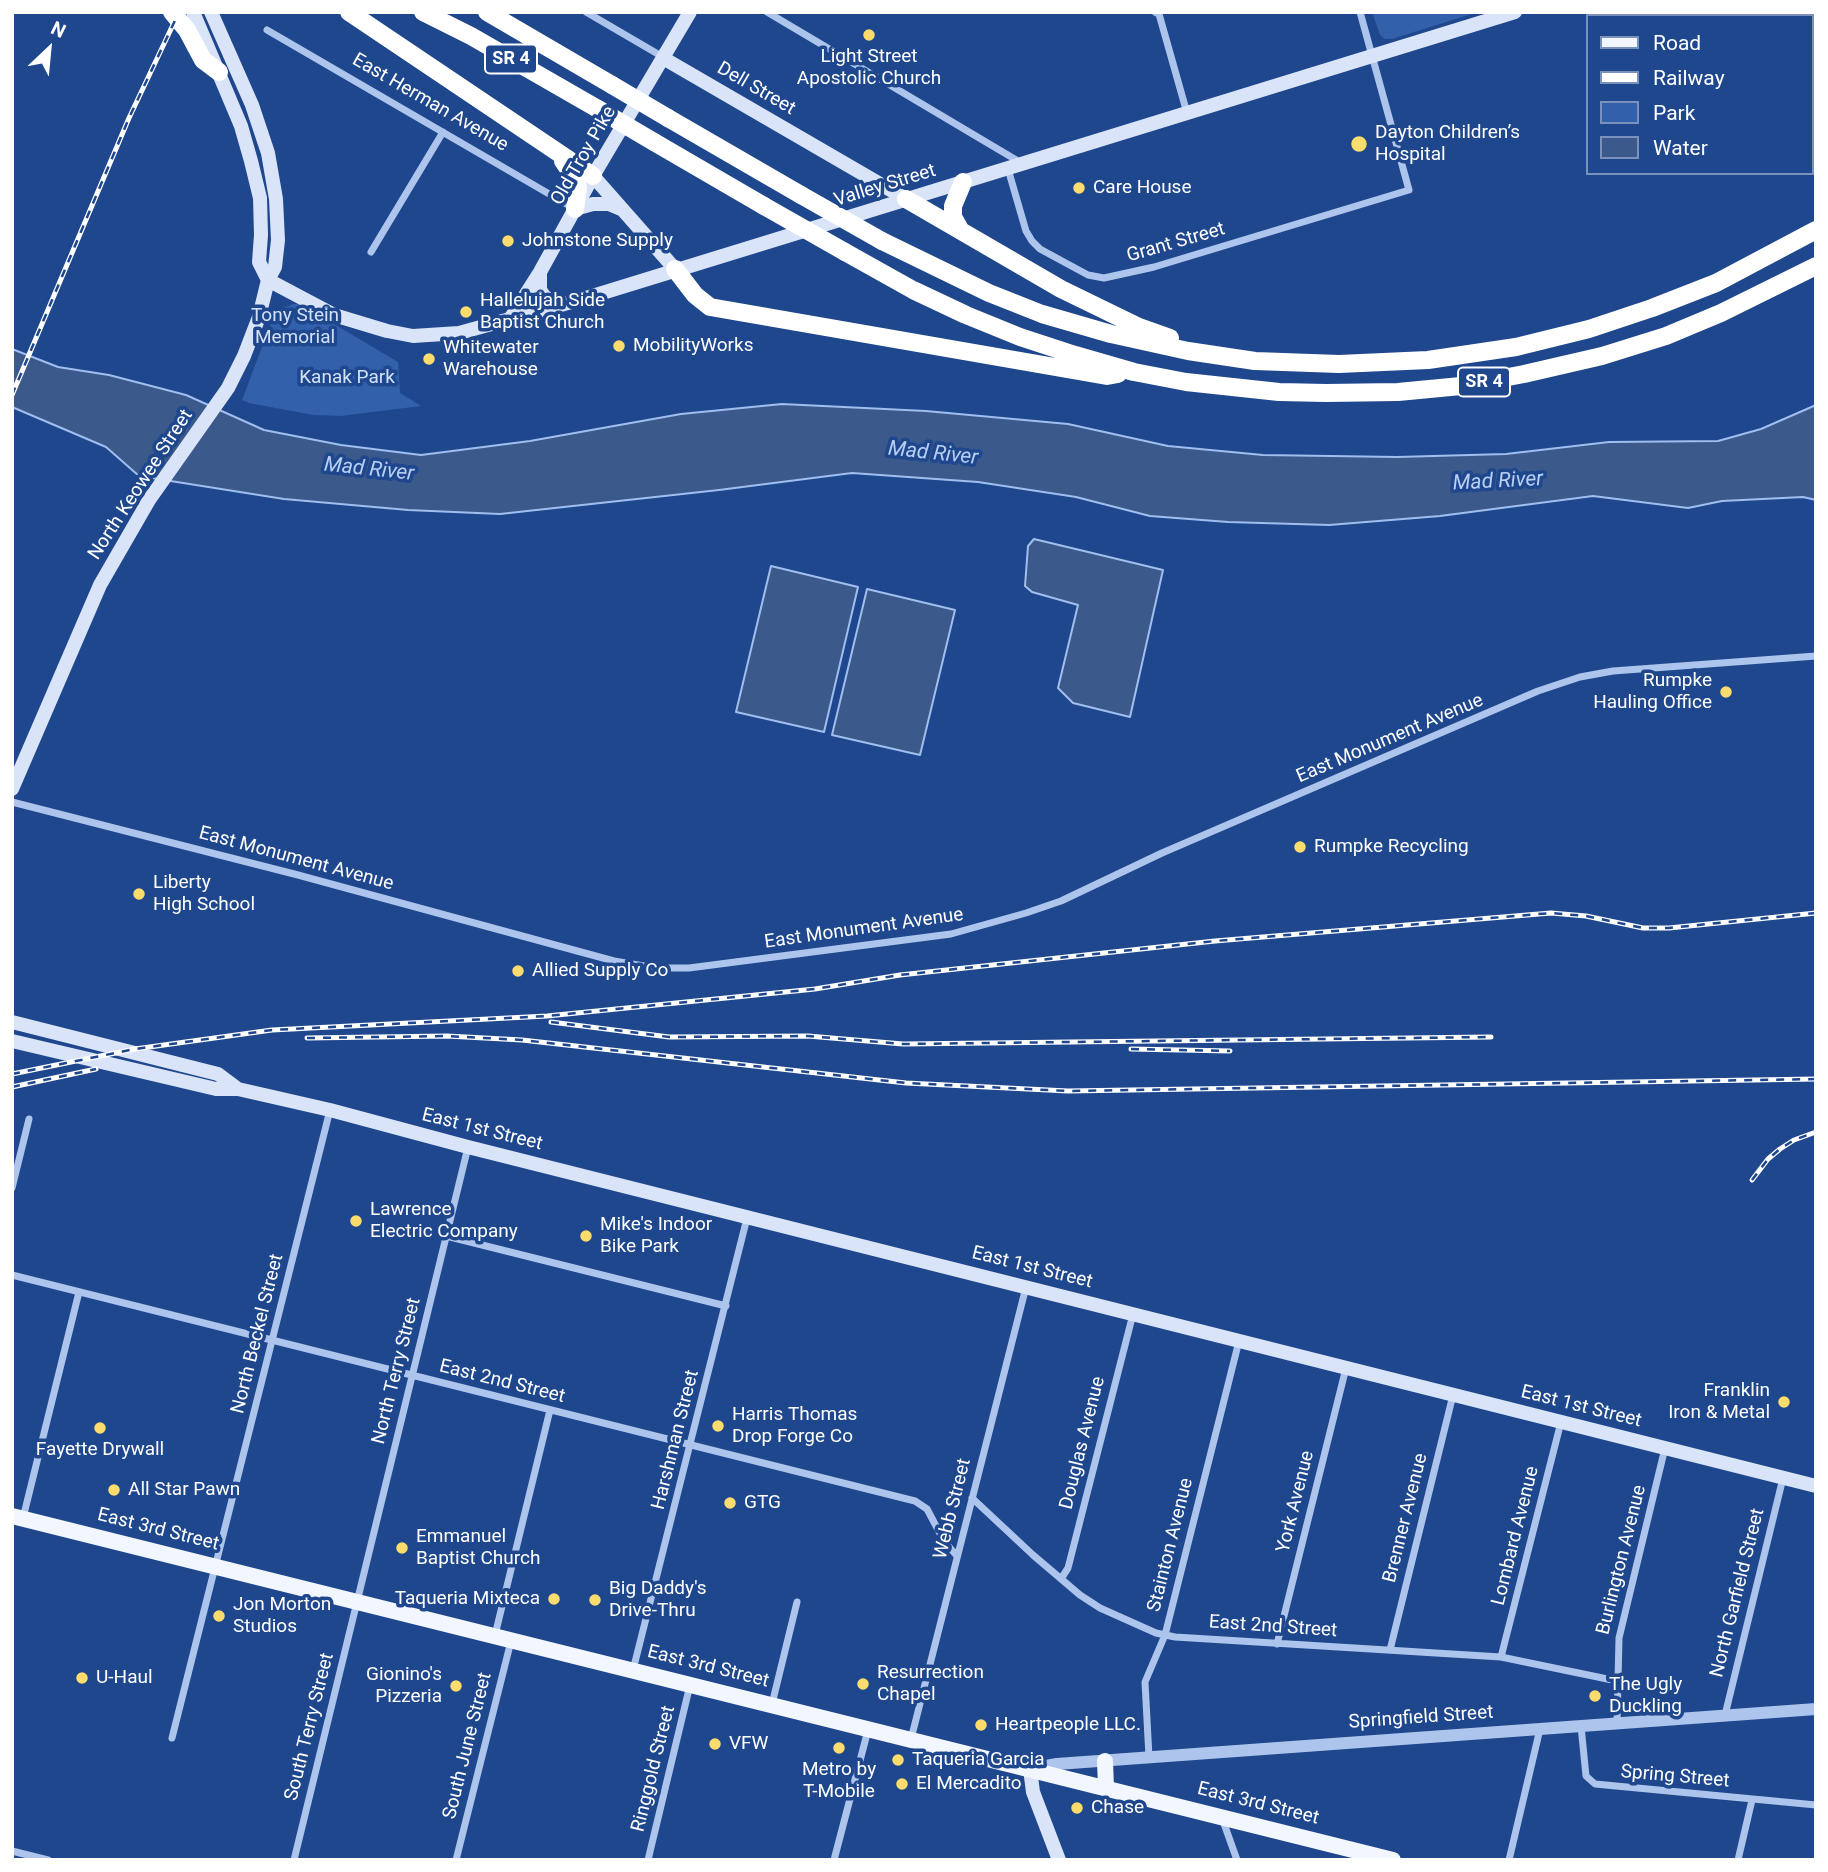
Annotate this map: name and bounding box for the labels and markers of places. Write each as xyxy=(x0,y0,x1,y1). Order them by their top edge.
marker: Light Street Apostolic Church xyxy=(861,27,877,43)
place label: Light Street Apostolic Church xyxy=(797,46,941,90)
place label: Dayton Children’s Hospital xyxy=(1375,122,1520,166)
marker: Dayton Children’s Hospital xyxy=(1349,134,1369,154)
place label: Care House xyxy=(1093,177,1191,199)
marker: Care House xyxy=(1071,180,1087,196)
place label: Johnstone Supply xyxy=(522,230,673,252)
marker: Johnstone Supply xyxy=(500,233,516,249)
place label: Hallelujah Side Baptist Church xyxy=(480,290,605,334)
marker: Hallelujah Side Baptist Church xyxy=(458,304,474,320)
place label: MobilityWorks xyxy=(633,335,753,357)
place label: Whitewater Warehouse xyxy=(443,337,539,381)
marker: MobilityWorks xyxy=(611,338,627,354)
marker: Whitewater Warehouse xyxy=(421,351,437,367)
place label: Rumpke Hauling Office xyxy=(1593,670,1712,714)
marker: Rumpke Hauling Office xyxy=(1718,684,1734,700)
place label: Rumpke Recycling xyxy=(1314,836,1469,858)
marker: Rumpke Recycling xyxy=(1292,839,1308,855)
place label: Liberty High School xyxy=(153,872,255,916)
marker: Liberty High School xyxy=(131,886,147,902)
place label: Allied Supply Co xyxy=(532,960,668,982)
marker: Allied Supply Co xyxy=(510,963,526,979)
place label: Lawrence Electric Company xyxy=(370,1199,518,1243)
marker: Lawrence Electric Company xyxy=(348,1213,364,1229)
place label: Mike's Indoor Bike Park xyxy=(600,1214,712,1258)
marker: Mike's Indoor Bike Park xyxy=(578,1228,594,1244)
place label: Franklin Iron & Metal xyxy=(1668,1380,1770,1424)
marker: Franklin Iron & Metal xyxy=(1776,1394,1792,1410)
place label: Harris Thomas Drop Forge Co xyxy=(732,1404,857,1448)
marker: Harris Thomas Drop Forge Co xyxy=(710,1418,726,1434)
marker: Fayette Drywall xyxy=(92,1420,108,1436)
place label: Fayette Drywall xyxy=(36,1439,164,1461)
place label: All Star Pawn xyxy=(128,1479,240,1501)
marker: All Star Pawn xyxy=(106,1482,122,1498)
place label: GTG xyxy=(744,1492,781,1514)
marker: GTG xyxy=(722,1495,738,1511)
place label: Emmanuel Baptist Church xyxy=(416,1526,540,1570)
marker: Emmanuel Baptist Church xyxy=(394,1540,410,1556)
place label: Big Daddy's Drive-Thru xyxy=(609,1578,707,1622)
place label: Taqueria Mixteca xyxy=(395,1588,540,1610)
marker: Taqueria Mixteca xyxy=(546,1591,562,1607)
marker: Big Daddy's Drive-Thru xyxy=(587,1592,603,1608)
place label: Jon Morton Studios xyxy=(233,1594,331,1638)
marker: Jon Morton Studios xyxy=(211,1608,227,1624)
place label: Resurrection Chapel xyxy=(877,1662,984,1706)
place label: Gionino's Pizzeria xyxy=(366,1664,442,1708)
place label: U-Haul xyxy=(96,1667,153,1689)
marker: U-Haul xyxy=(74,1670,90,1686)
place label: The Ugly Duckling xyxy=(1609,1674,1682,1718)
marker: Resurrection Chapel xyxy=(855,1676,871,1692)
marker: Gionino's Pizzeria xyxy=(448,1678,464,1694)
marker: The Ugly Duckling xyxy=(1587,1688,1603,1704)
place label: Heartpeople LLC. xyxy=(995,1714,1141,1736)
marker: Heartpeople LLC. xyxy=(973,1717,989,1733)
place label: VFW xyxy=(729,1733,768,1755)
marker: VFW xyxy=(707,1736,723,1752)
marker: Metro by T-Mobile xyxy=(831,1740,847,1756)
place label: Taqueria Garcia xyxy=(912,1749,1045,1771)
marker: Taqueria Garcia xyxy=(890,1752,906,1768)
place label: Metro by T-Mobile xyxy=(802,1759,876,1803)
place label: El Mercadito xyxy=(916,1773,1022,1795)
marker: El Mercadito xyxy=(894,1776,910,1792)
place label: Chase xyxy=(1091,1797,1144,1819)
marker: Chase xyxy=(1069,1800,1085,1816)

